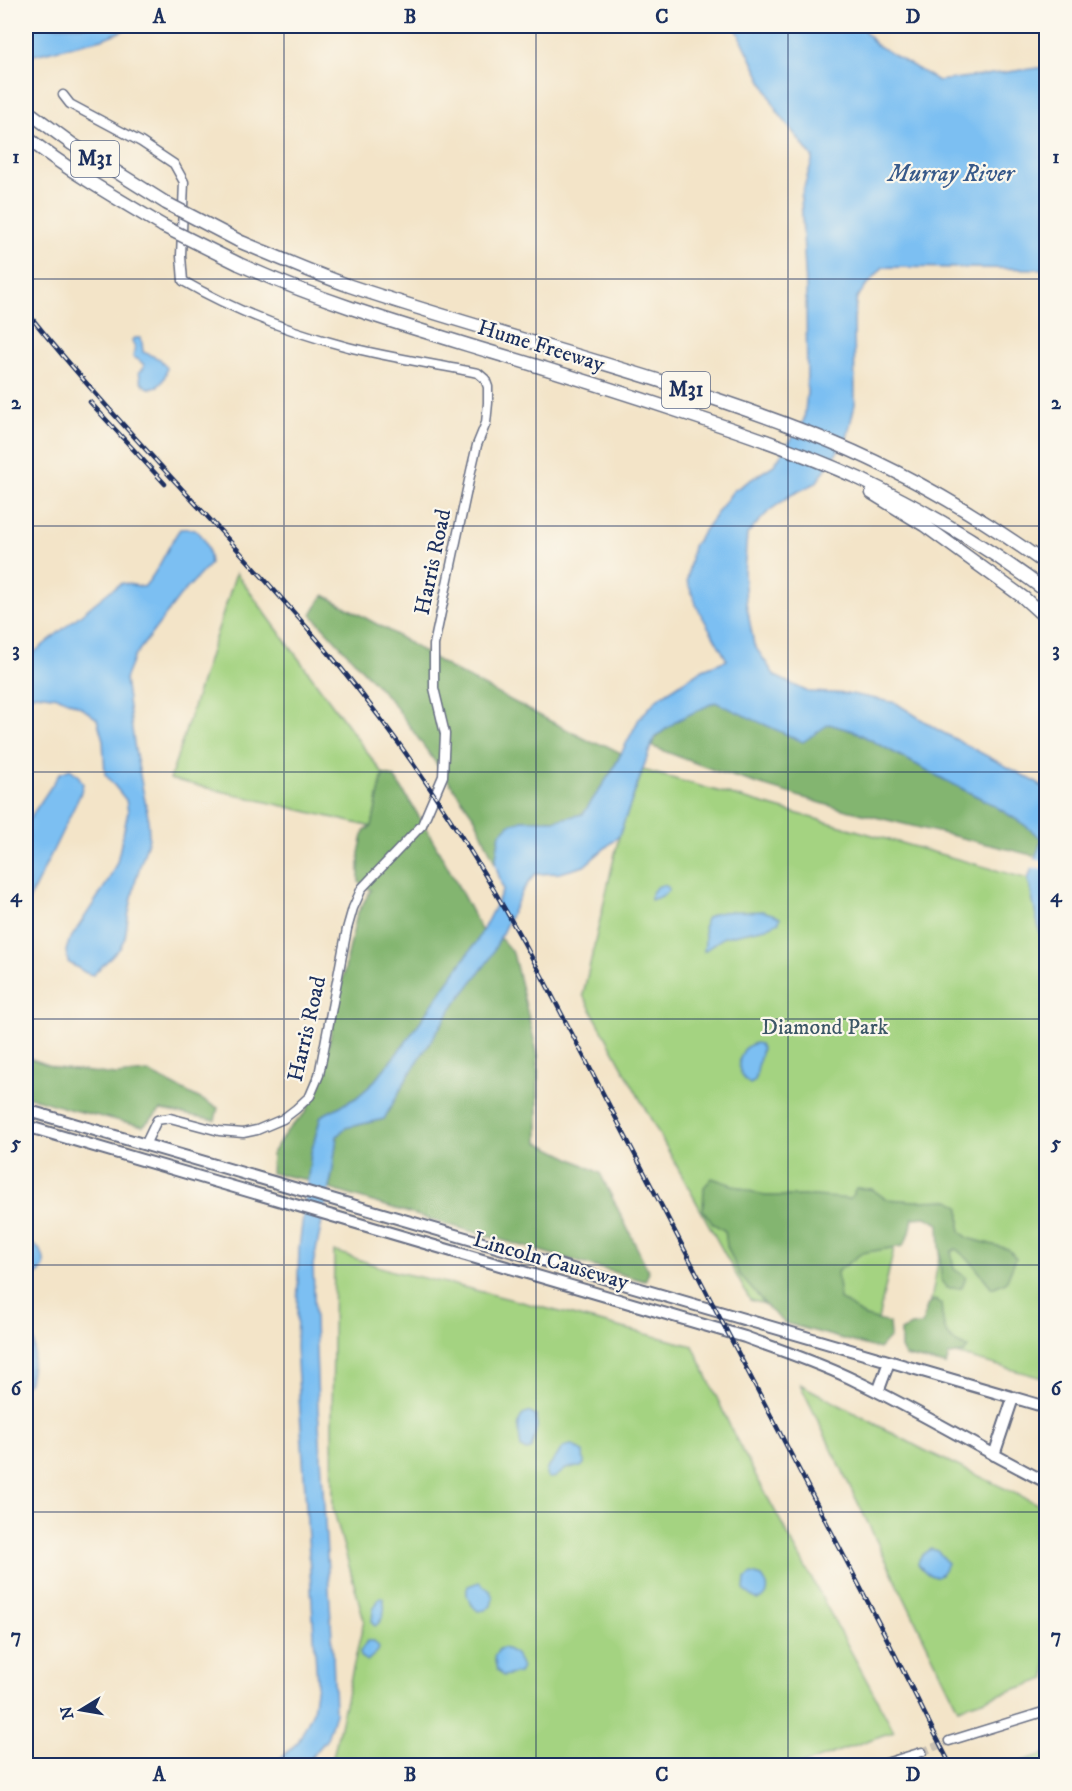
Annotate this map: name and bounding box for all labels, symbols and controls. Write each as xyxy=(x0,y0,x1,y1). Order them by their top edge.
text: A xyxy=(152,5,167,30)
text: B xyxy=(404,5,416,30)
text: C xyxy=(655,5,669,30)
text: D xyxy=(906,5,921,30)
road number: M31 xyxy=(71,141,119,177)
text: 1 xyxy=(12,145,20,170)
text: 1 xyxy=(1052,145,1060,170)
water label: Murray River xyxy=(886,159,1017,189)
street label: Hume Freeway xyxy=(474,314,608,378)
road number: M31 xyxy=(662,372,710,408)
text: 2 xyxy=(11,391,22,416)
text: 2 xyxy=(1051,391,1062,416)
street label: Harris Road xyxy=(409,507,457,617)
text: 3 xyxy=(12,638,20,663)
text: 3 xyxy=(1052,638,1060,663)
text: 4 xyxy=(10,884,23,909)
text: 4 xyxy=(1050,884,1063,909)
street label: Harris Road xyxy=(282,974,332,1084)
park label: Diamond Park xyxy=(762,1014,888,1041)
text: 5 xyxy=(10,1131,21,1156)
text: 5 xyxy=(1050,1131,1061,1156)
street label: Lincoln Causeway xyxy=(470,1226,632,1296)
text: 6 xyxy=(11,1377,23,1402)
text: 6 xyxy=(1051,1377,1063,1402)
text: 7 xyxy=(11,1624,21,1649)
text: 7 xyxy=(1051,1624,1061,1649)
north arrow xyxy=(51,1680,111,1740)
text: N xyxy=(56,1704,78,1721)
text: A xyxy=(152,1763,167,1788)
text: B xyxy=(404,1763,416,1788)
text: C xyxy=(655,1763,669,1788)
text: D xyxy=(906,1763,921,1788)

